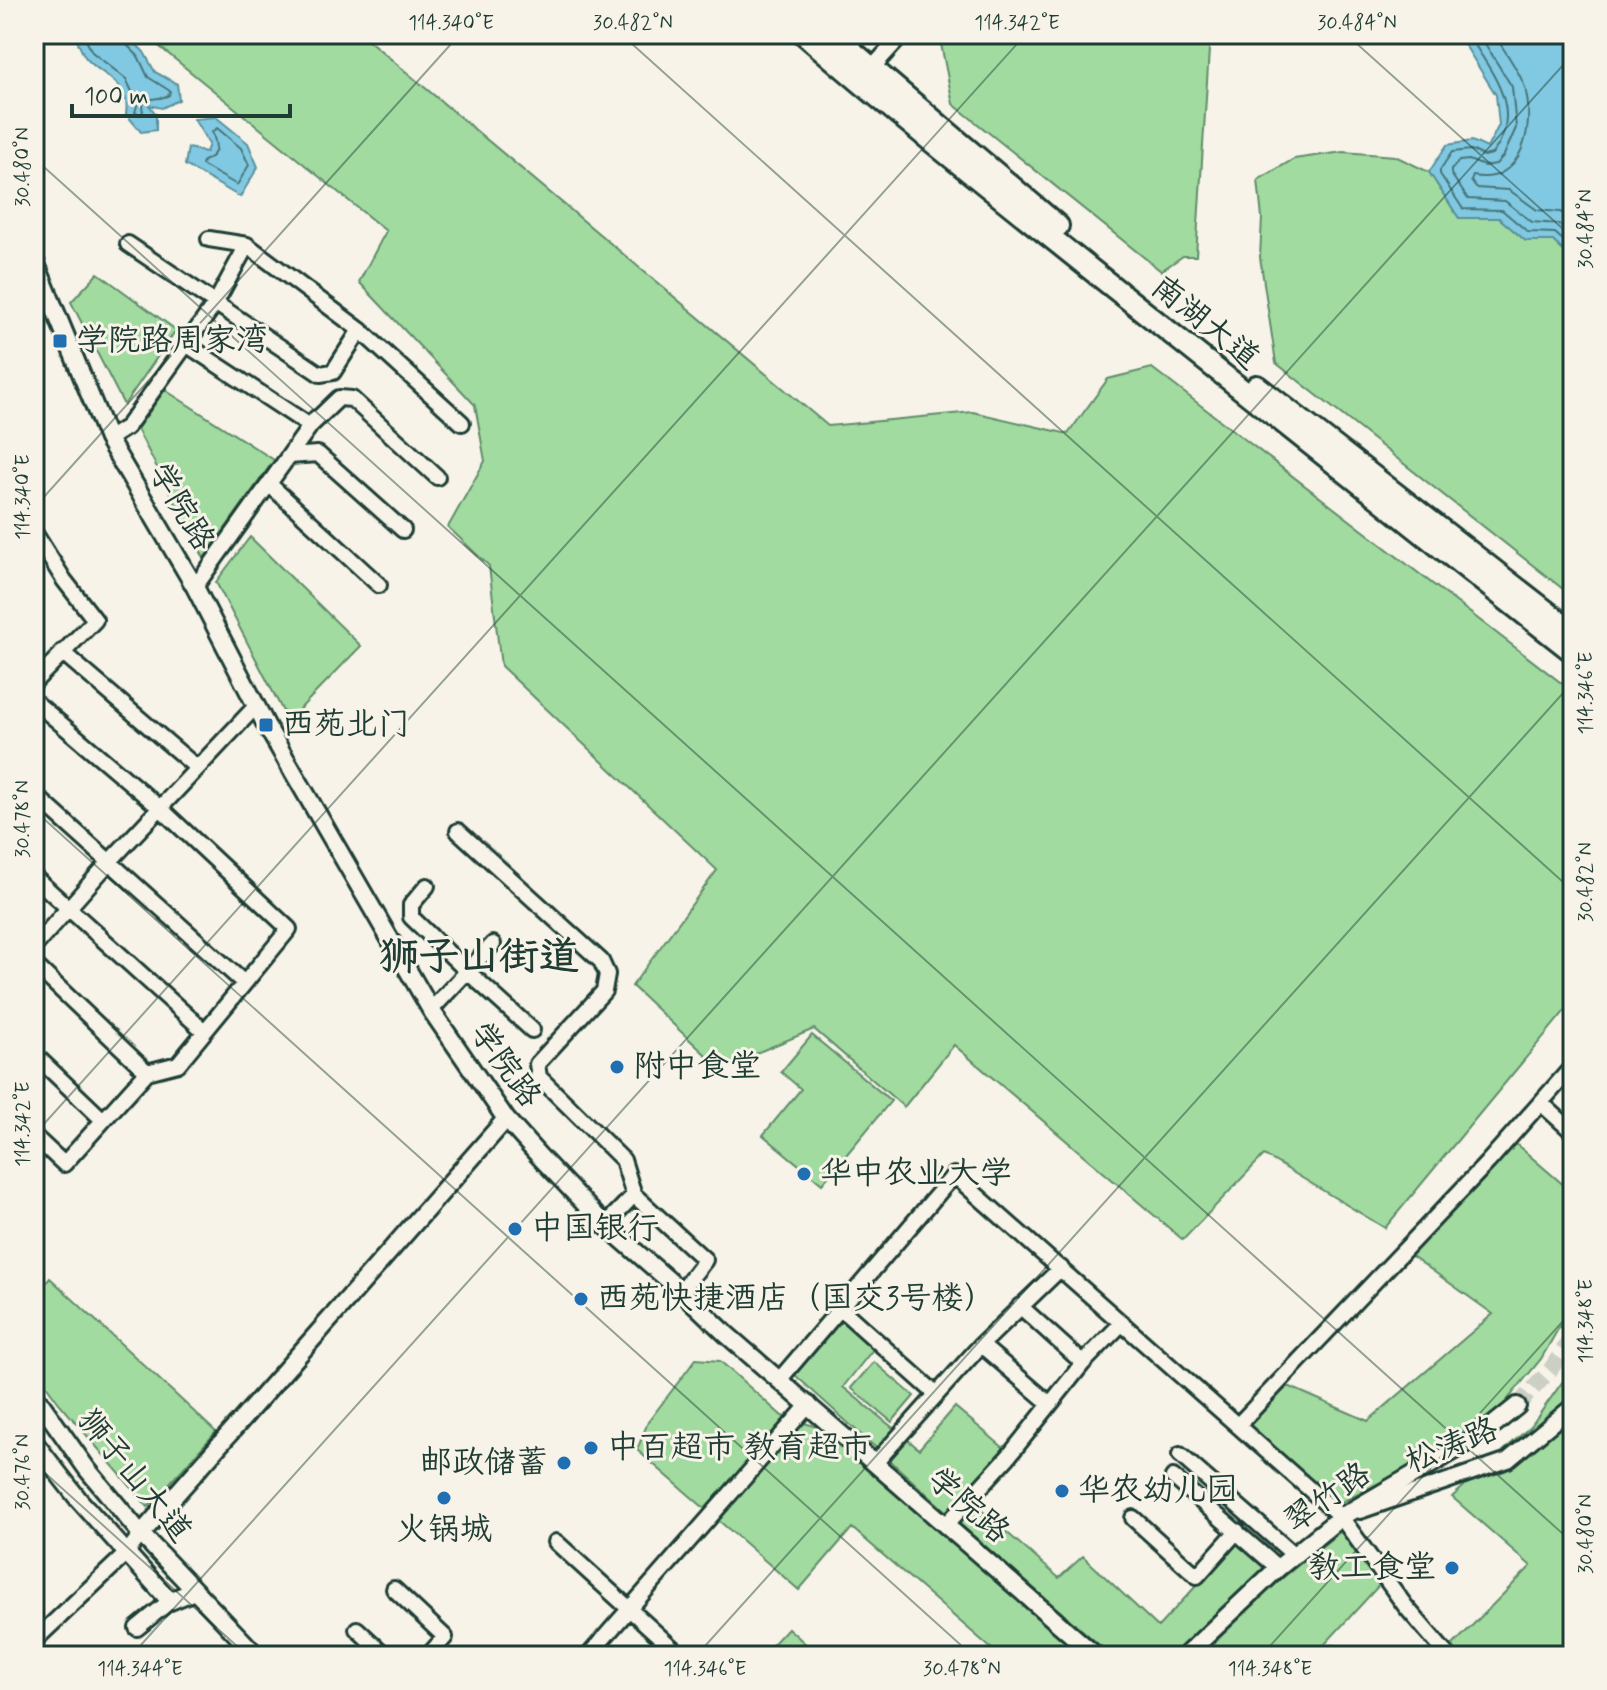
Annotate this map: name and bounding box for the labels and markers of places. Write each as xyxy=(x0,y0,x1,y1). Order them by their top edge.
place label: 学院路周家湾 xyxy=(76,320,268,362)
marker: 学院路周家湾 xyxy=(51,332,69,350)
place label: 西苑北门 xyxy=(282,704,410,746)
marker: 西苑北门 xyxy=(257,716,275,734)
place label: 附中食堂 xyxy=(633,1046,761,1088)
marker: 附中食堂 xyxy=(608,1058,626,1076)
place label: 华中农业大学 xyxy=(820,1153,1012,1195)
marker: 华中农业大学 xyxy=(795,1165,813,1183)
place label: 中国银行 xyxy=(531,1208,659,1250)
marker: 中国银行 xyxy=(506,1220,524,1238)
place label: 西苑快捷酒店（国交3号楼） xyxy=(597,1278,995,1320)
marker: 西苑快捷酒店（国交3号楼） xyxy=(572,1290,590,1308)
place label: 中百超市 教育超市 xyxy=(607,1427,872,1469)
marker: 中百超市 教育超市 xyxy=(582,1439,600,1457)
place label: 邮政储蓄 xyxy=(420,1442,548,1484)
marker: 邮政储蓄 xyxy=(555,1454,573,1472)
place label: 华农幼儿园 xyxy=(1078,1470,1238,1512)
marker: 华农幼儿园 xyxy=(1053,1482,1071,1500)
marker: 火锅城 xyxy=(435,1489,453,1507)
place label: 火锅城 xyxy=(396,1509,492,1551)
place label: 教工食堂 xyxy=(1308,1547,1436,1589)
marker: 教工食堂 xyxy=(1443,1559,1461,1577)

